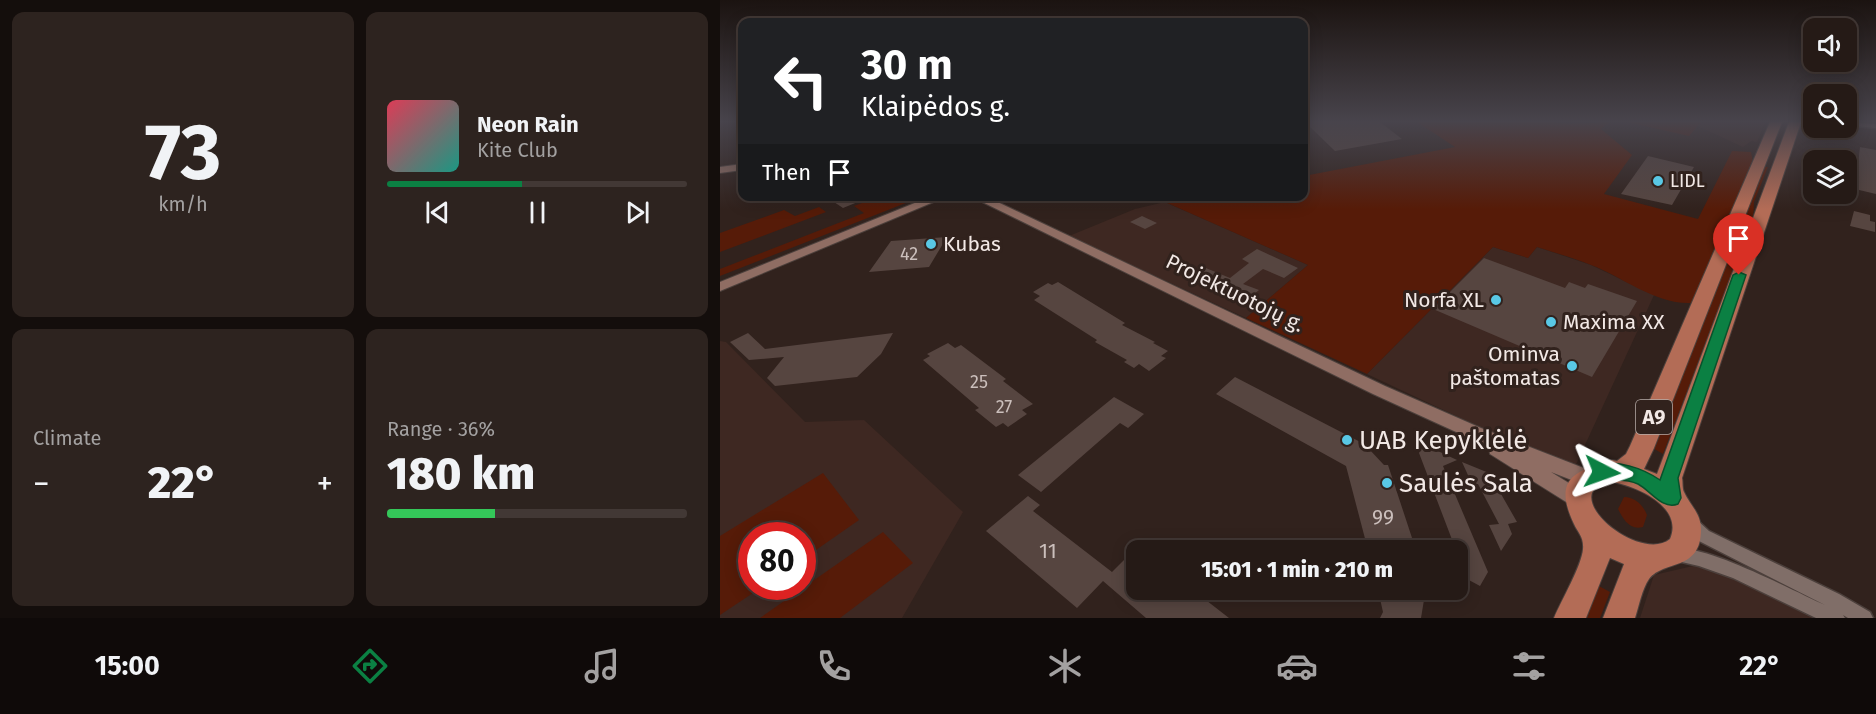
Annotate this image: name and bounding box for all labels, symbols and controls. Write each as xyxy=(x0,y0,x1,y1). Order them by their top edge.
map controls xyxy=(1803,18,1857,204)
button: sound xyxy=(1803,18,1857,72)
text: 30 m xyxy=(861,40,953,90)
icon: left xyxy=(762,42,840,120)
button: search xyxy=(1803,84,1857,138)
text: Klaipėdos g. xyxy=(861,91,1010,123)
text: 73 xyxy=(145,106,221,200)
text: Neon Rain xyxy=(477,111,579,138)
text: Kite Club xyxy=(477,138,558,162)
button: layers xyxy=(1803,150,1857,204)
icon: arrive xyxy=(823,156,856,189)
text: Then xyxy=(762,159,811,186)
place label: LIDL xyxy=(1670,170,1705,192)
marker: LIDL xyxy=(1651,174,1665,188)
text: km/h xyxy=(158,192,208,216)
icon: previous xyxy=(421,196,454,229)
icon: pause xyxy=(521,196,554,229)
icon: next xyxy=(621,196,654,229)
pin xyxy=(1713,213,1764,275)
icon: arrive xyxy=(1722,222,1755,255)
place label: Kubas xyxy=(943,231,1001,257)
marker: Kubas xyxy=(924,237,938,251)
house number: 42 xyxy=(900,243,918,265)
street label: Projektuotojų g. xyxy=(1162,248,1308,338)
place label: Norfa XL xyxy=(1404,287,1485,313)
marker: Norfa XL xyxy=(1489,293,1503,307)
place label: Maxima XX xyxy=(1563,309,1665,335)
marker: Maxima XX xyxy=(1544,315,1558,329)
place label: Ominva paštomatas xyxy=(1449,341,1560,391)
marker: Ominva paštomatas xyxy=(1565,359,1579,373)
house number: 25 xyxy=(970,371,988,393)
house number: 27 xyxy=(996,396,1012,418)
road number: A9 xyxy=(1636,400,1672,434)
text: Range · 36% xyxy=(387,417,495,441)
place label: UAB Kepyklėlė xyxy=(1359,425,1527,456)
text: Climate xyxy=(33,426,101,450)
marker: UAB Kepyklėlė xyxy=(1340,433,1354,447)
position arrow xyxy=(1570,440,1634,504)
text: 180 km xyxy=(387,447,535,501)
text: 22° xyxy=(148,456,218,510)
text: − xyxy=(33,464,50,504)
text: + xyxy=(317,464,333,504)
place label: Saulės Sala xyxy=(1399,468,1533,499)
marker: Saulės Sala xyxy=(1380,476,1394,490)
house number: 99 xyxy=(1372,504,1394,530)
speed limit sign: 80 xyxy=(738,522,816,600)
house number: 11 xyxy=(1039,538,1057,564)
text: 15:01 · 1 min · 210 m xyxy=(1201,556,1393,583)
icon: directions xyxy=(349,645,391,687)
icon: music xyxy=(581,645,623,687)
icon: phone xyxy=(813,645,855,687)
icon: climate xyxy=(1044,645,1086,687)
icon: car xyxy=(1276,645,1318,687)
icon: filters xyxy=(1508,645,1550,687)
text: 15:00 xyxy=(95,650,160,682)
text: 22° xyxy=(1739,650,1781,682)

